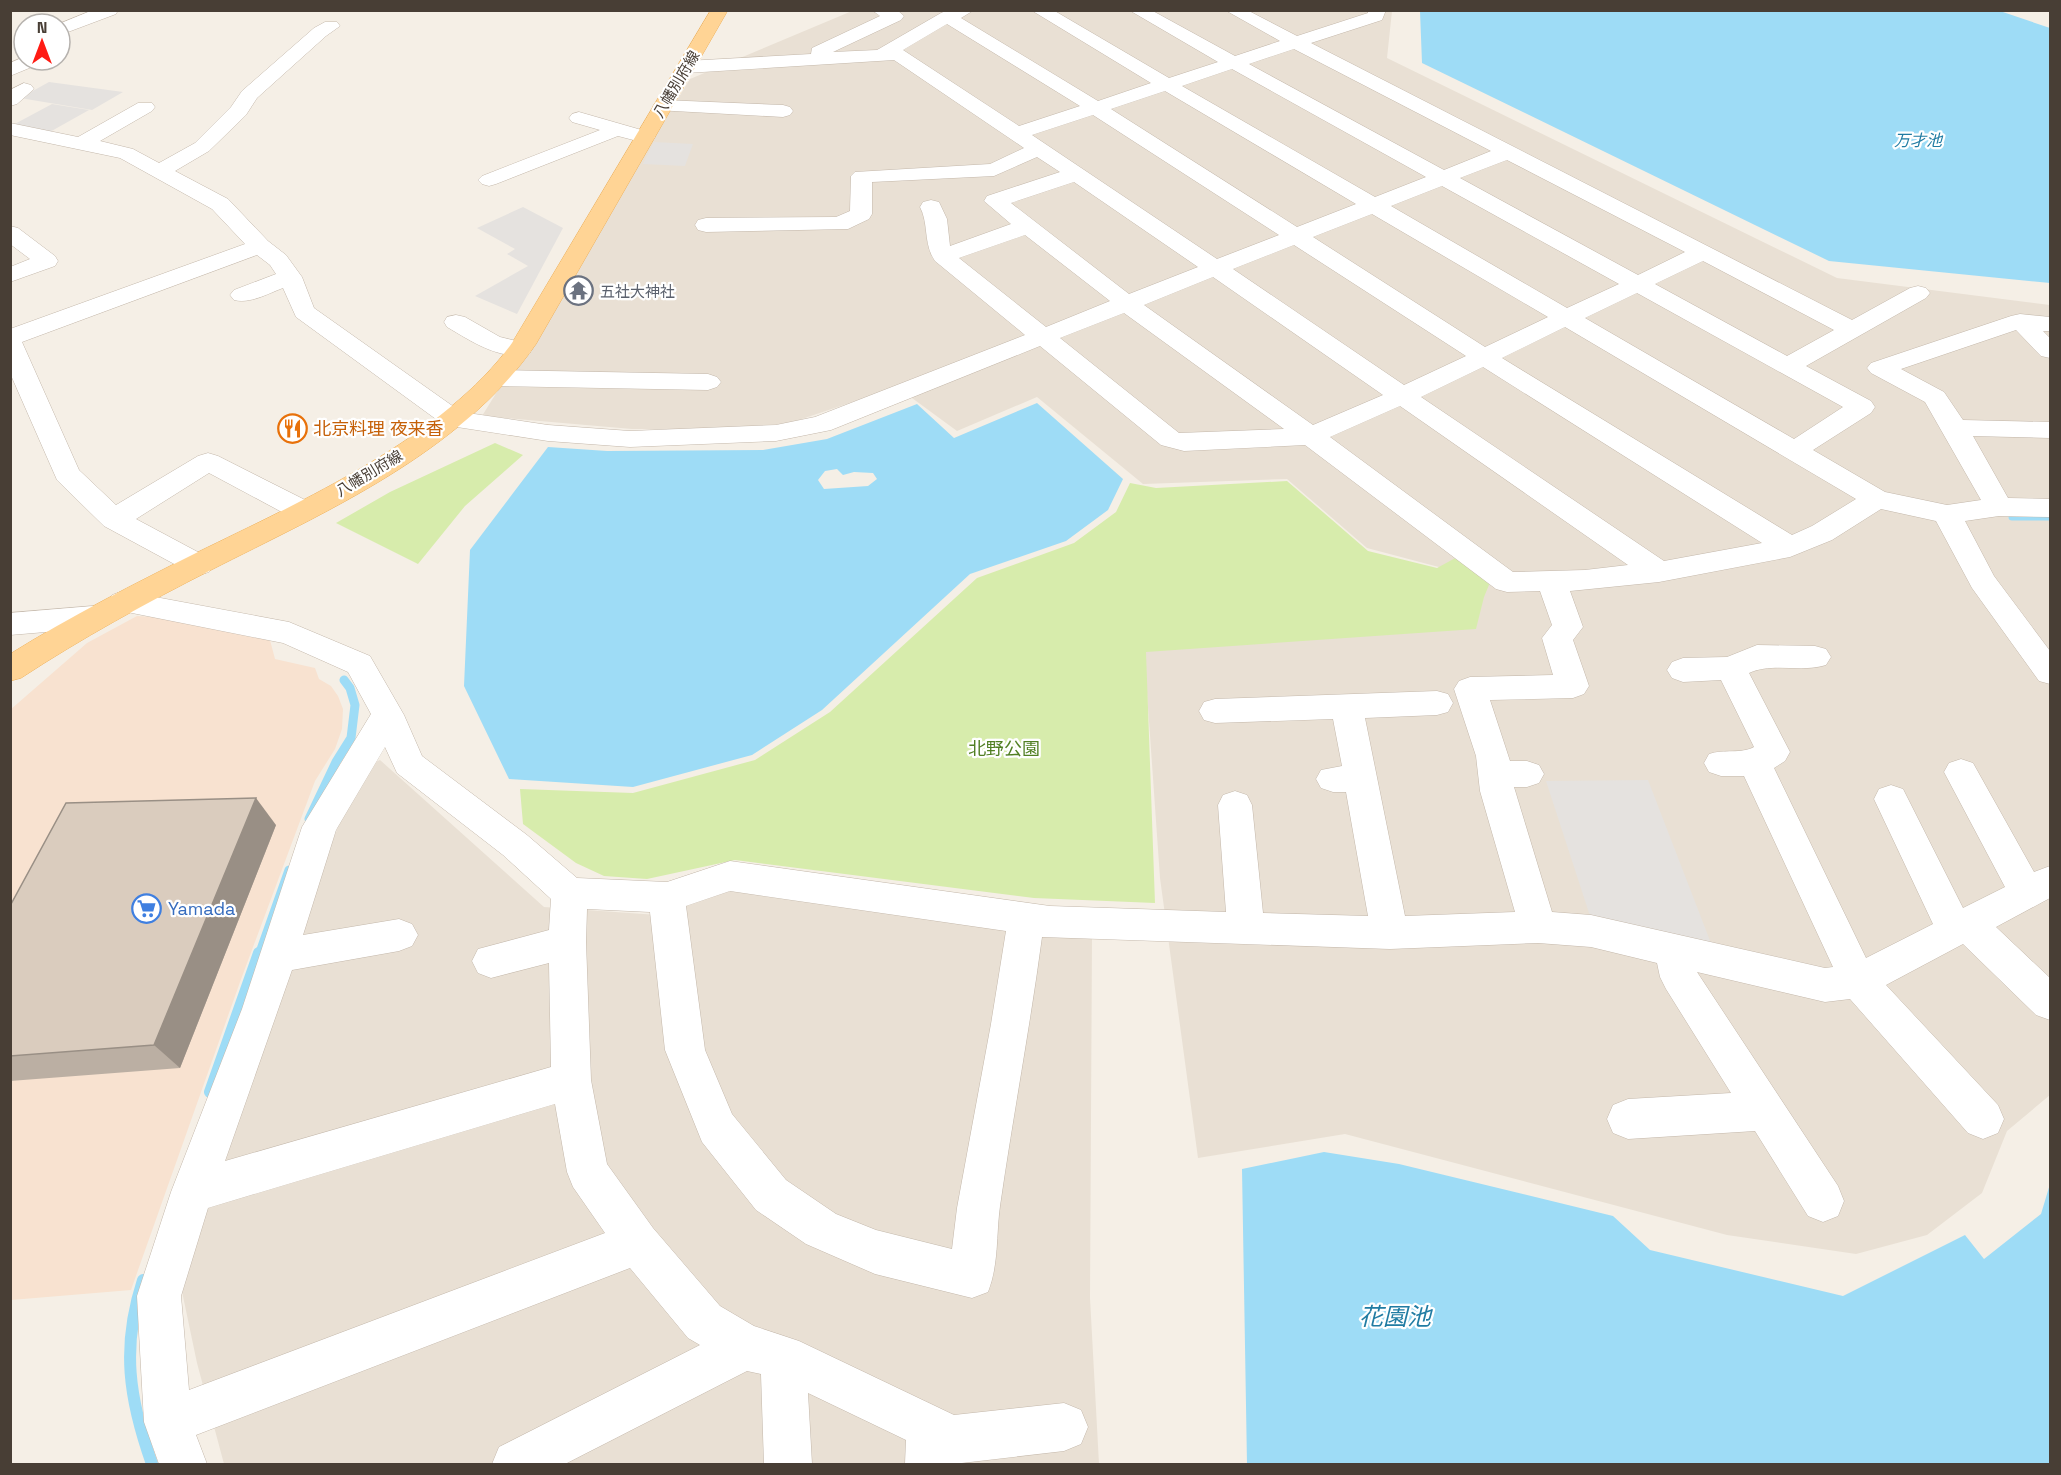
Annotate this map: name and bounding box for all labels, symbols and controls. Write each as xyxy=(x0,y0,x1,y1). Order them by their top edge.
north arrow xyxy=(12,12,72,72)
text: N xyxy=(37,17,47,38)
street label: 八幡別府線 xyxy=(649,47,703,121)
water label: 万才池 xyxy=(1894,130,1944,151)
temple icon: 五社大神社 xyxy=(563,275,595,307)
place label: 五社大神社 xyxy=(600,282,675,301)
restaurant icon: 北京料理 夜来香 xyxy=(276,412,308,444)
place label: 北京料理 夜来香 xyxy=(313,417,444,440)
street label: 八幡別府線 xyxy=(332,446,406,500)
park label: 北野公園 xyxy=(968,737,1040,760)
supermarket icon: Yamada xyxy=(131,892,163,924)
place label: Yamada xyxy=(168,897,235,920)
water label: 花園池 xyxy=(1359,1301,1433,1332)

